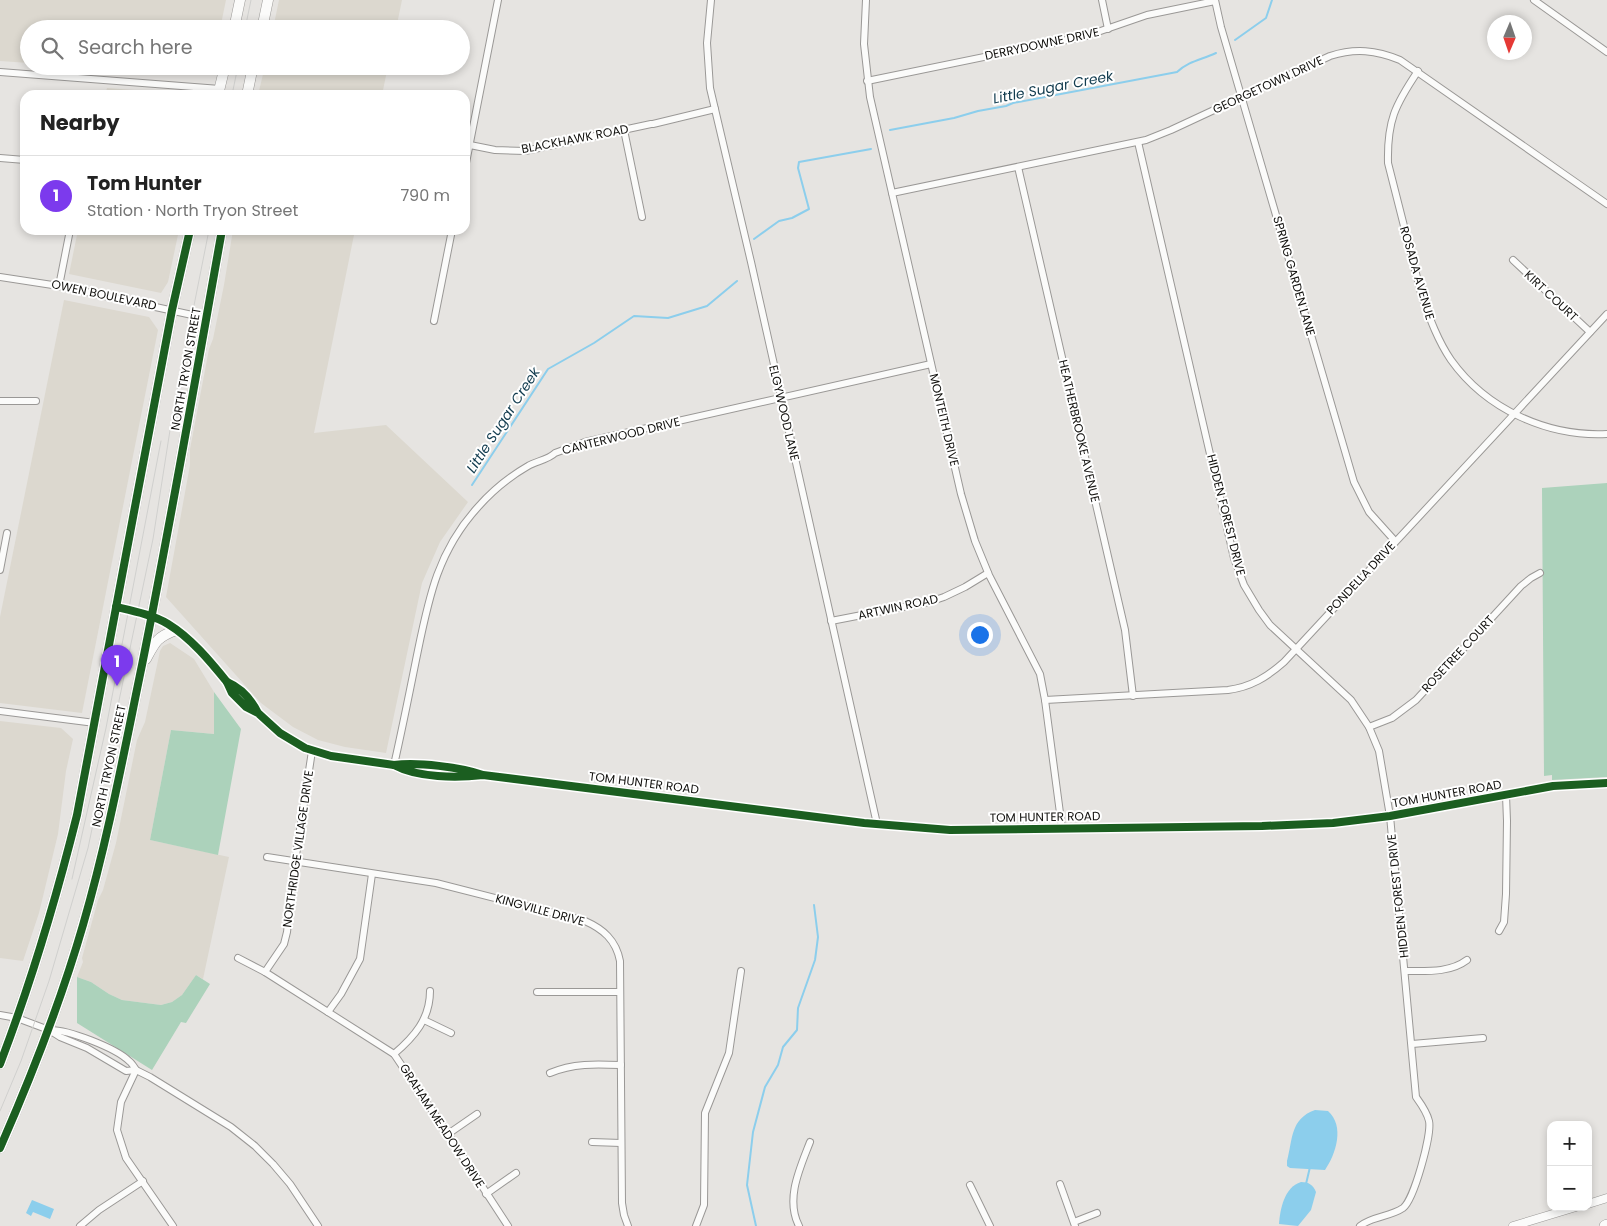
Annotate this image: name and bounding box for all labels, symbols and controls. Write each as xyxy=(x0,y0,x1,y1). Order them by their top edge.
north arrow xyxy=(1487,15,1532,60)
search box xyxy=(20,20,470,75)
street label: DERRYDOWNE DRIVE xyxy=(983,23,1101,64)
icon: search xyxy=(38,34,66,62)
text: Search here xyxy=(78,34,192,61)
street label: GEORGETOWN DRIVE xyxy=(1210,51,1326,118)
water label: Little Sugar Creek xyxy=(991,65,1116,108)
text: Nearby xyxy=(40,108,120,137)
street label: BLACKHAWK ROAD xyxy=(520,120,630,157)
text: Tom Hunter xyxy=(87,170,202,197)
text: 1 xyxy=(53,184,59,207)
text: 790 m xyxy=(400,184,450,207)
text: Station · North Tryon Street xyxy=(87,199,298,222)
street label: SPRING GARDEN LANE xyxy=(1269,214,1320,338)
street label: ROSADA AVENUE xyxy=(1396,224,1439,322)
street label: KIRT COURT xyxy=(1521,266,1582,325)
street label: OWEN BOULEVARD xyxy=(50,275,158,314)
street label: NORTH TRYON STREET xyxy=(166,306,205,432)
street label: HEATHERBROOKE AVENUE xyxy=(1055,358,1104,504)
water label: Little Sugar Creek xyxy=(461,363,545,477)
street label: ELGYWOOD LANE xyxy=(765,363,804,462)
street label: MONTEITH DRIVE xyxy=(926,372,963,468)
street label: CANTERWOOD DRIVE xyxy=(560,413,682,458)
street label: HIDDEN FOREST DRIVE xyxy=(1203,452,1250,577)
street label: PONDELLA DRIVE xyxy=(1322,537,1399,618)
street label: ARTWIN ROAD xyxy=(856,590,940,623)
street label: ROSETREE COURT xyxy=(1417,611,1498,696)
your location xyxy=(967,622,993,648)
pin: 1 xyxy=(101,645,133,686)
street label: NORTH TRYON STREET xyxy=(87,703,130,829)
street label: TOM HUNTER ROAD xyxy=(588,767,700,798)
street label: NORTHRIDGE VILLAGE DRIVE xyxy=(278,769,317,929)
street label: TOM HUNTER ROAD xyxy=(1391,776,1503,811)
street label: TOM HUNTER ROAD xyxy=(989,807,1101,826)
street label: HIDDEN FOREST DRIVE xyxy=(1383,833,1412,959)
street label: KINGVILLE DRIVE xyxy=(494,889,587,930)
street label: GRAHAM MEADOW DRIVE xyxy=(396,1060,489,1191)
map controls xyxy=(1547,1121,1592,1211)
button: + xyxy=(1547,1121,1592,1166)
button: − xyxy=(1547,1166,1592,1211)

